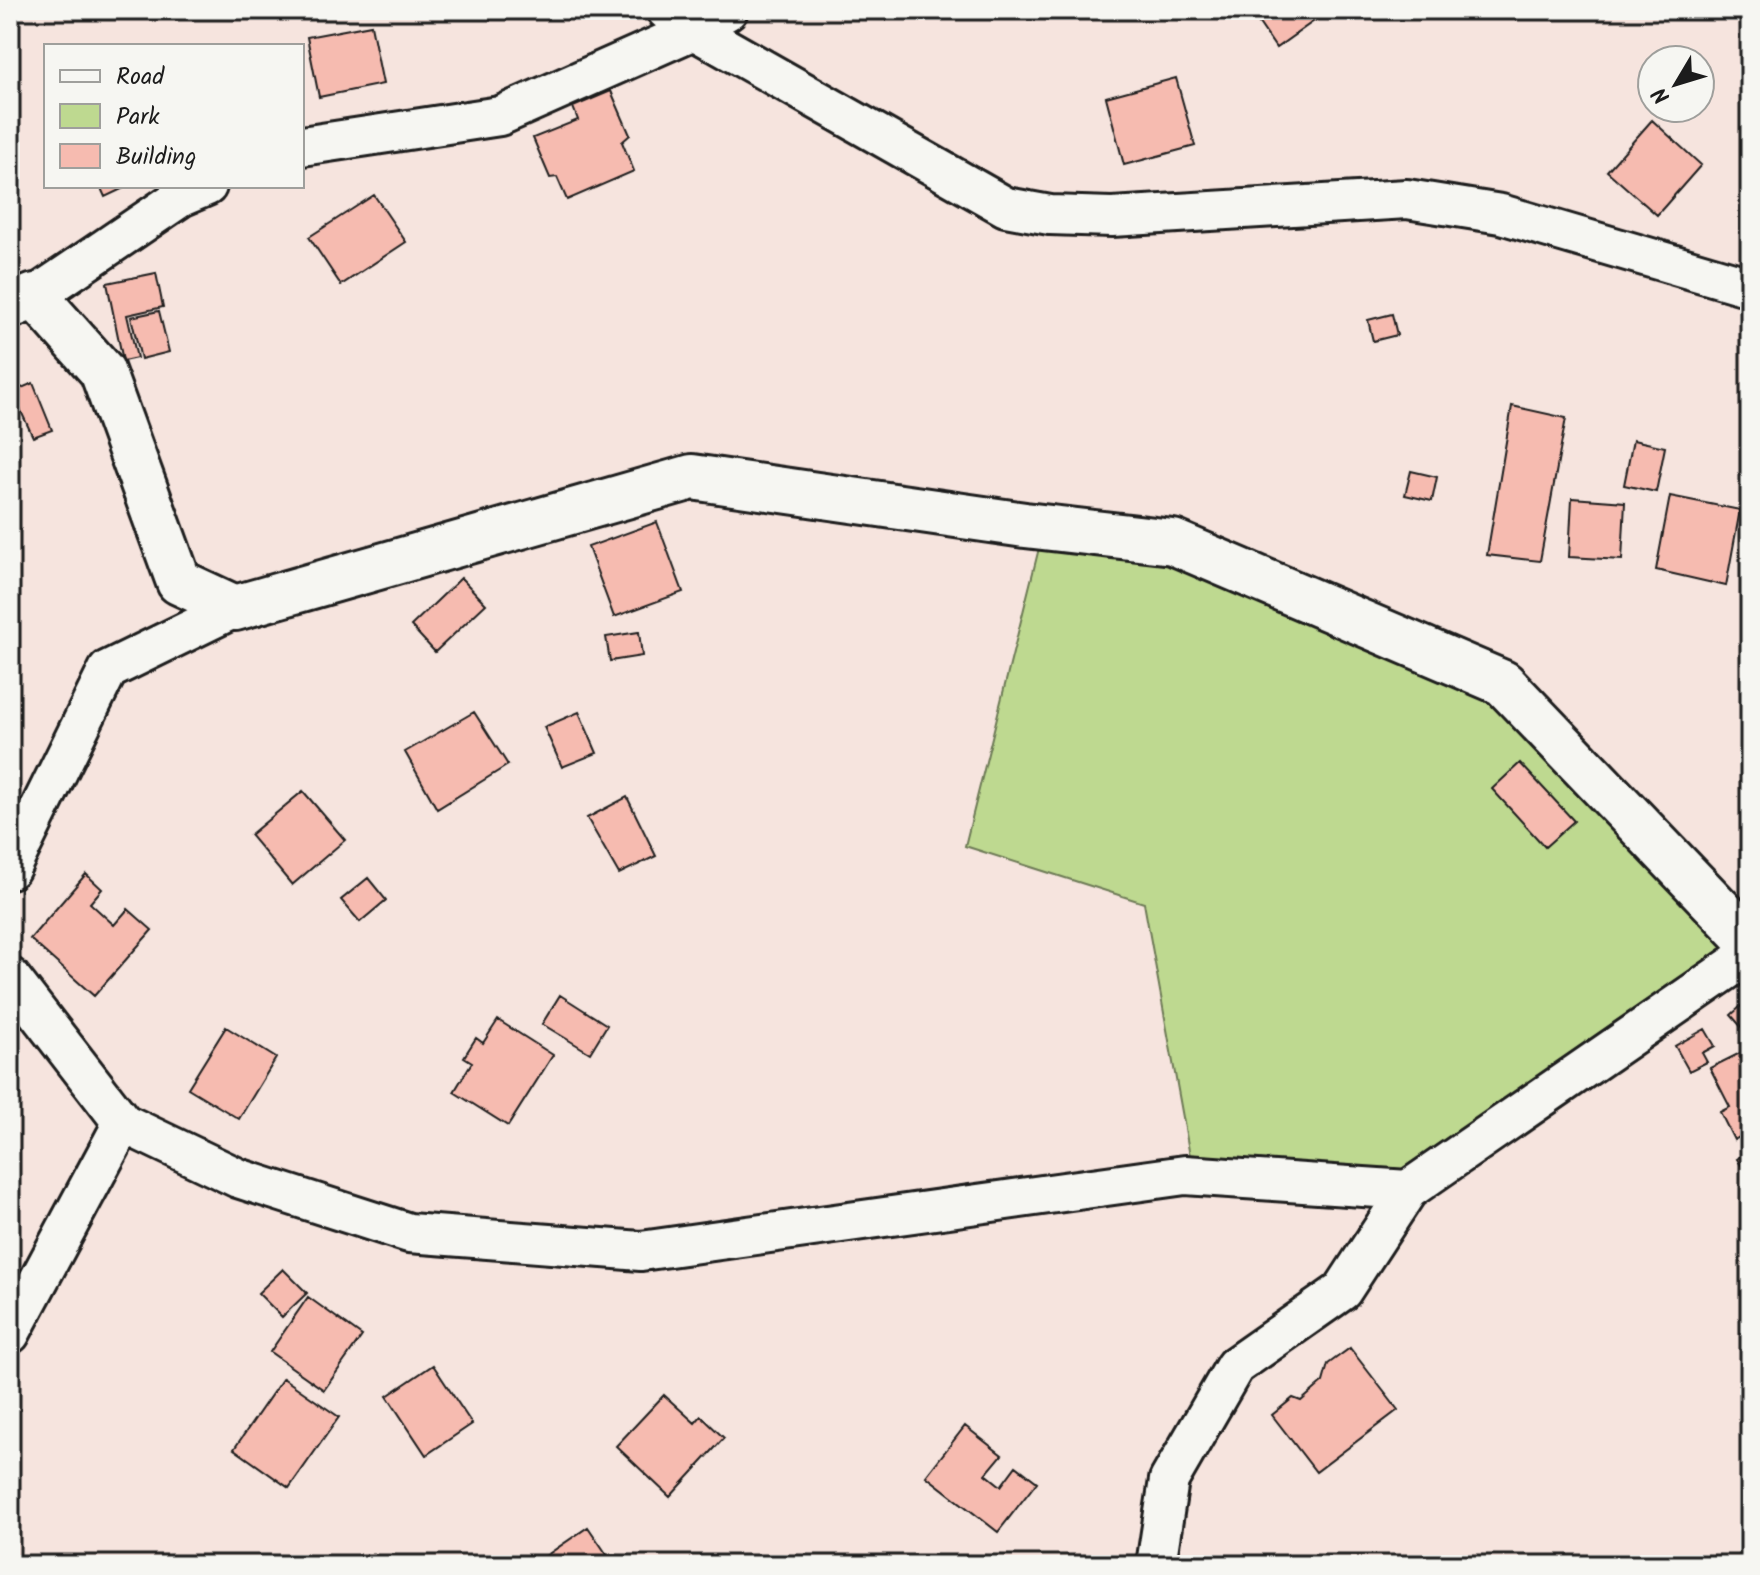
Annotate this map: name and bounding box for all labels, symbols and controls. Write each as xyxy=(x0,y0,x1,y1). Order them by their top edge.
legend xyxy=(44,44,304,188)
north arrow xyxy=(1636,44,1716,124)
text: Road xyxy=(116,58,165,97)
text: N xyxy=(1644,78,1680,111)
text: Park xyxy=(116,98,160,137)
text: Building xyxy=(116,138,196,177)

